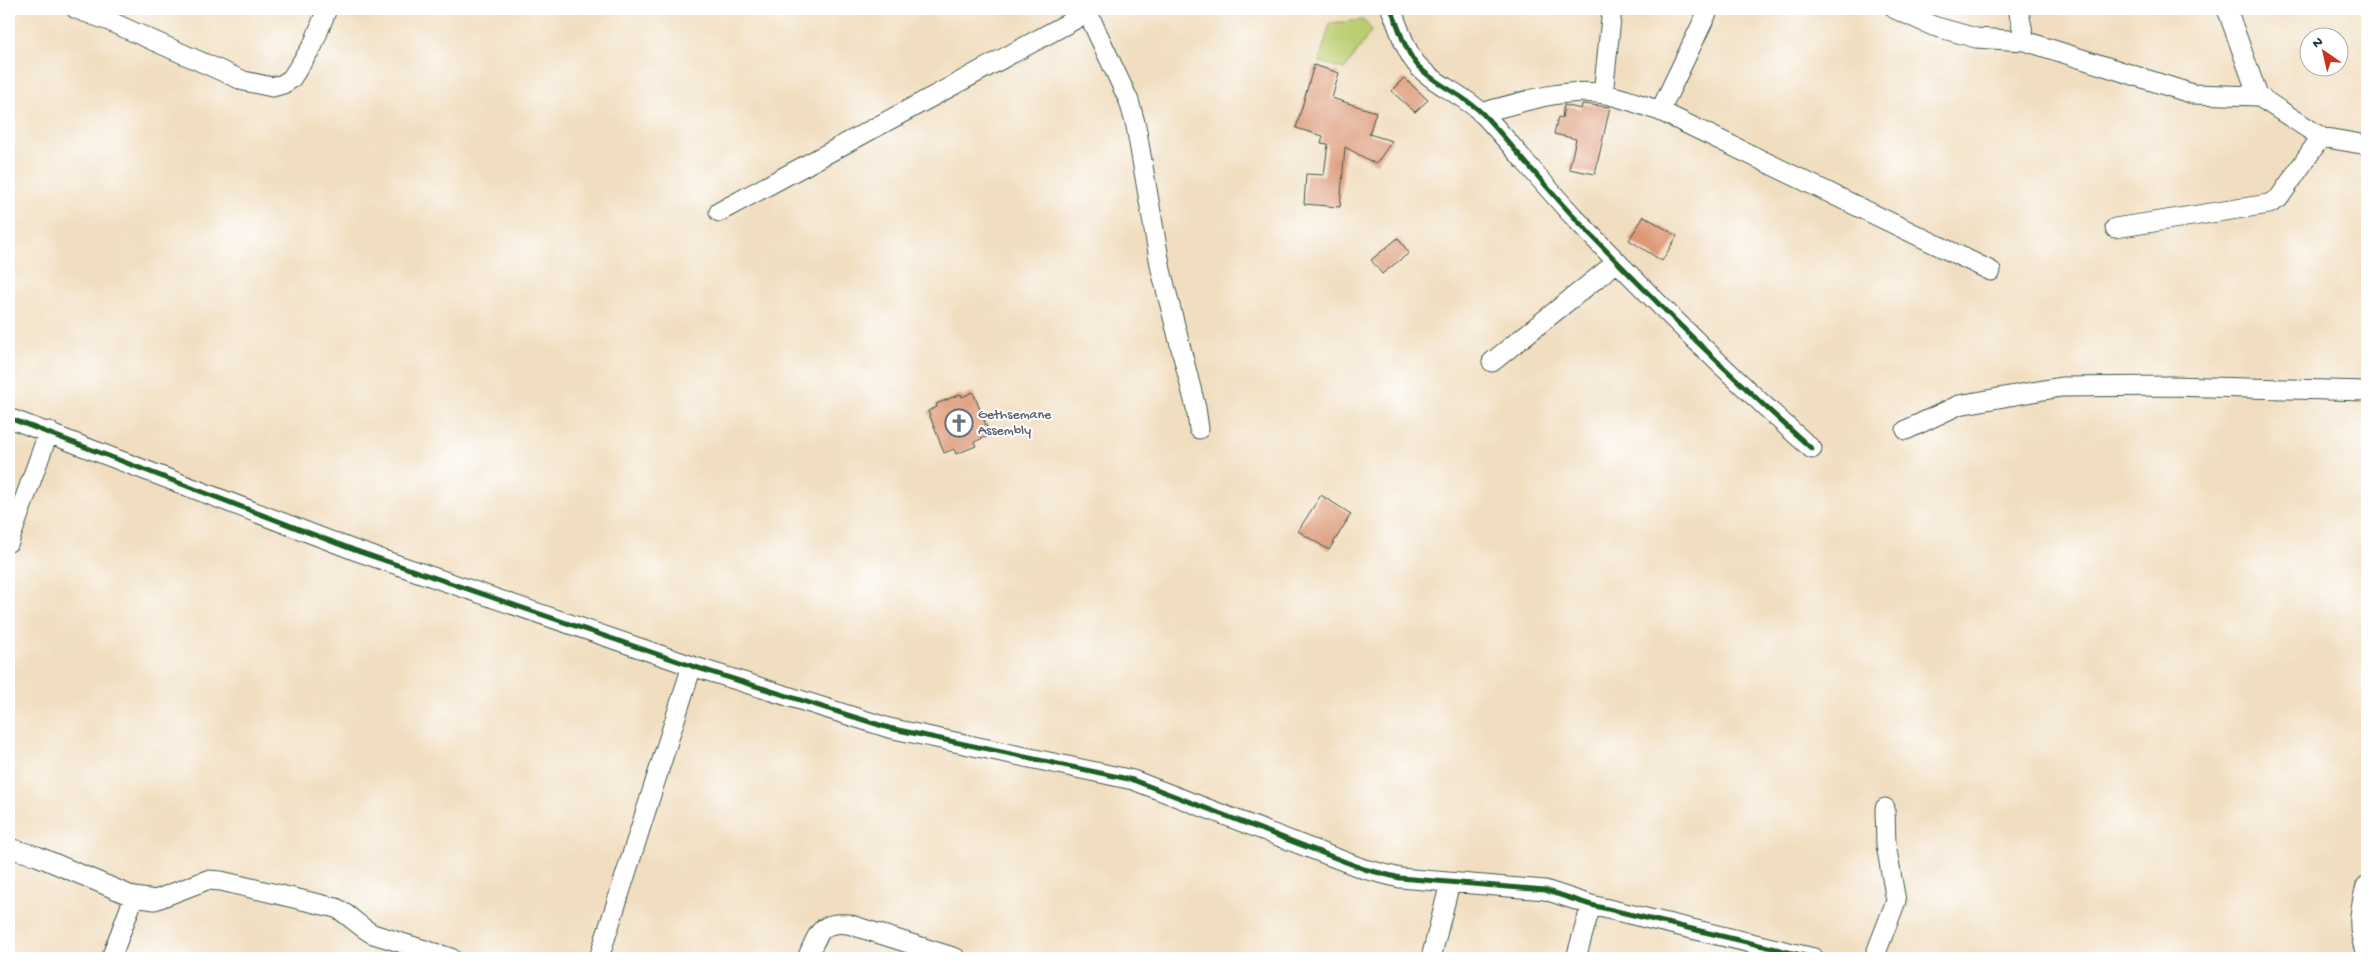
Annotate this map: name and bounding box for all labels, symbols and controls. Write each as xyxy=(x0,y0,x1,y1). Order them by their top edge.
north arrow xyxy=(2298,28,2348,78)
text: N xyxy=(2310,34,2327,53)
place label: Gethsemane Assembly xyxy=(978,407,1052,440)
church icon: Gethsemane Assembly xyxy=(944,408,974,438)

